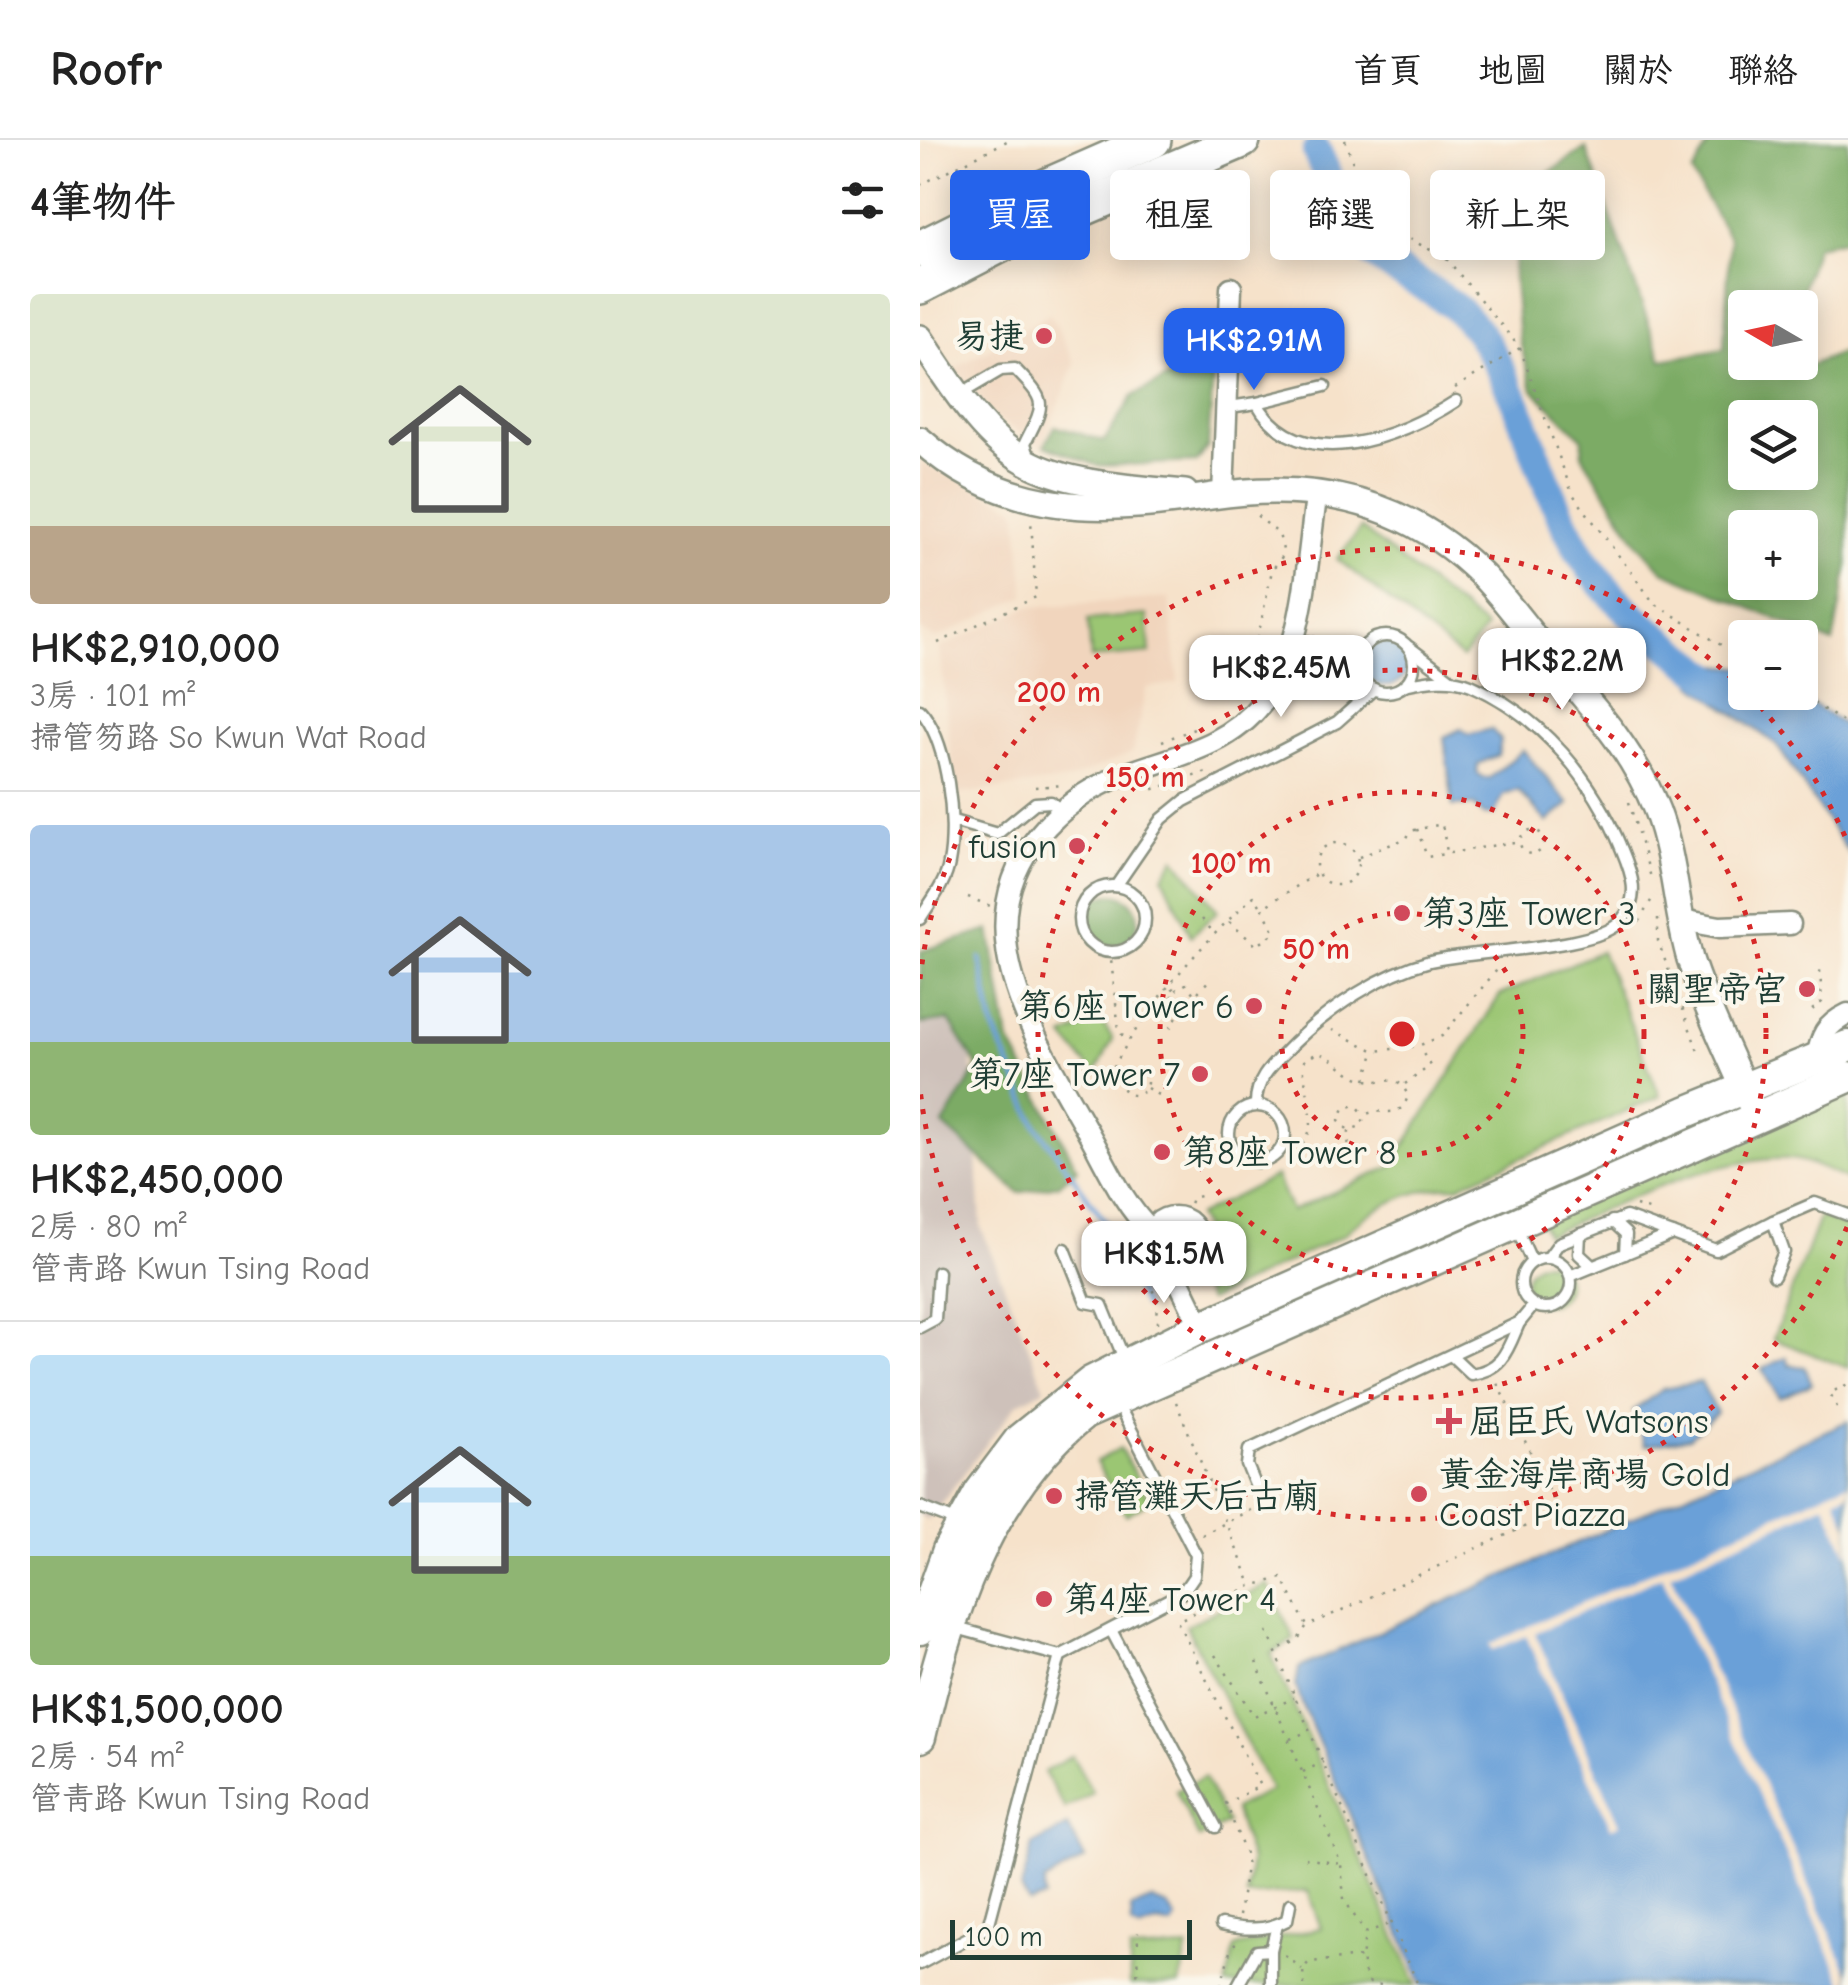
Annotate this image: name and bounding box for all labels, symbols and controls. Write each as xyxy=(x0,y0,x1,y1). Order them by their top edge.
text: Roofr xyxy=(50,42,162,97)
text: 首頁 xyxy=(1353,50,1423,91)
text: 地圖 xyxy=(1478,50,1548,91)
text: 關於 xyxy=(1603,50,1673,91)
text: 聯絡 xyxy=(1728,50,1798,91)
chip: 買屋 xyxy=(950,170,1090,260)
chip: 租屋 xyxy=(1110,170,1250,260)
chip: 篩選 xyxy=(1270,170,1410,260)
chip: 新上架 xyxy=(1430,170,1605,260)
icon: filters xyxy=(835,173,890,228)
text: 4筆物件 xyxy=(30,178,176,227)
north arrow xyxy=(1728,290,1818,380)
map controls xyxy=(1728,290,1818,710)
pin: HK$2.91M xyxy=(1151,308,1357,393)
place label: 易捷 xyxy=(954,316,1024,357)
text: HK$2.91M xyxy=(1186,322,1322,359)
marker: 易捷 xyxy=(1033,325,1055,347)
icon: home xyxy=(370,359,550,539)
button: layers xyxy=(1728,400,1818,490)
button: + xyxy=(1728,510,1818,600)
button: − xyxy=(1728,620,1818,710)
text: HK$2,910,000 xyxy=(30,624,280,673)
pin: HK$2.2M xyxy=(1470,628,1654,713)
pin: HK$2.45M xyxy=(1178,635,1384,720)
text: HK$2.2M xyxy=(1500,642,1624,679)
text: HK$2.45M xyxy=(1211,649,1351,686)
text: 200 m xyxy=(1017,675,1101,710)
text: 3房 · 101 m² xyxy=(30,677,195,714)
text: 掃管笏路 So Kwun Wat Road xyxy=(30,719,427,756)
text: 150 m xyxy=(1105,760,1185,795)
place label: fusion xyxy=(968,826,1057,867)
marker: fusion xyxy=(1066,835,1088,857)
text: 100 m xyxy=(1191,846,1271,881)
icon: home xyxy=(370,890,550,1070)
place label: 第3座 Tower 3 xyxy=(1422,893,1636,934)
marker: 第3座 Tower 3 xyxy=(1391,902,1413,924)
text: 50 m xyxy=(1282,932,1350,967)
place label: 關聖帝宮 xyxy=(1647,969,1787,1010)
marker: 關聖帝宮 xyxy=(1796,978,1818,1000)
place label: 第6座 Tower 6 xyxy=(1018,986,1234,1027)
marker: 第6座 Tower 6 xyxy=(1243,995,1265,1017)
centre of rings xyxy=(1384,1016,1420,1052)
place label: 第7座 Tower 7 xyxy=(969,1054,1180,1095)
marker: 第7座 Tower 7 xyxy=(1189,1063,1211,1085)
place label: 第8座 Tower 8 xyxy=(1182,1132,1396,1173)
marker: 第8座 Tower 8 xyxy=(1151,1141,1173,1163)
text: HK$2,450,000 xyxy=(30,1155,284,1204)
text: 2房 · 80 m² xyxy=(30,1208,187,1245)
pin: HK$1.5M xyxy=(1072,1221,1256,1306)
text: HK$1.5M xyxy=(1103,1235,1225,1272)
text: 管青路 Kwun Tsing Road xyxy=(30,1250,370,1287)
place label: 屈臣氏 Watsons xyxy=(1469,1401,1709,1442)
marker: 屈臣氏 Watsons xyxy=(1438,1410,1460,1432)
icon: home xyxy=(370,1420,550,1600)
place label: 黃金海岸商場 Gold Coast Piazza xyxy=(1439,1454,1730,1535)
place label: 掃管灘天后古廟 xyxy=(1074,1476,1319,1517)
marker: 黃金海岸商場 Gold Coast Piazza xyxy=(1408,1483,1430,1505)
marker: 掃管灘天后古廟 xyxy=(1043,1485,1065,1507)
place label: 第4座 Tower 4 xyxy=(1064,1579,1276,1620)
marker: 第4座 Tower 4 xyxy=(1033,1588,1055,1610)
text: HK$1,500,000 xyxy=(30,1685,284,1734)
text: 2房 · 54 m² xyxy=(30,1738,184,1775)
text: 管青路 Kwun Tsing Road xyxy=(30,1780,370,1817)
scale bar xyxy=(950,1915,1192,1960)
text: 100 m xyxy=(965,1921,1043,1953)

